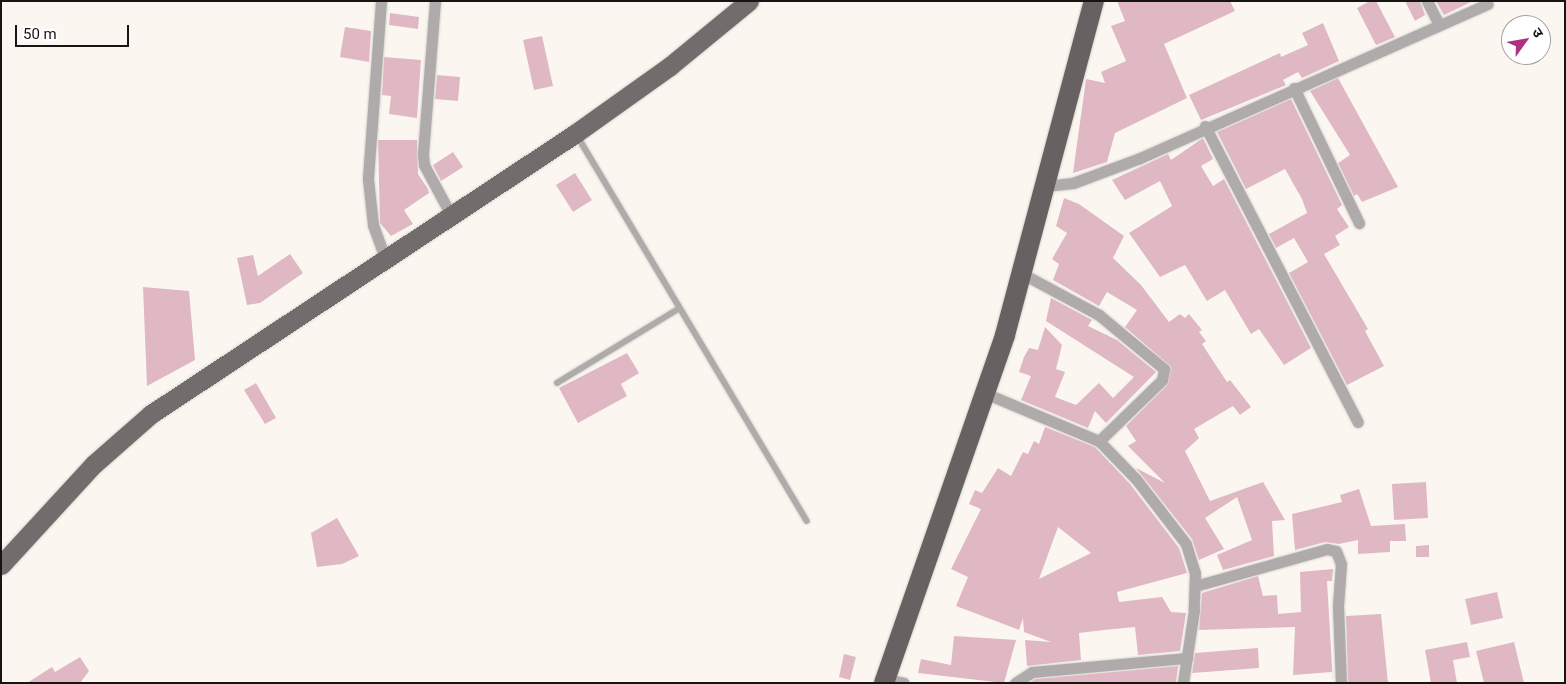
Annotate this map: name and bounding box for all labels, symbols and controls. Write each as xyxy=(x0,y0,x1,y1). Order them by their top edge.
scale bar xyxy=(18,15,131,47)
north arrow xyxy=(1501,15,1551,65)
text: 50 m xyxy=(23,25,57,43)
text: उ xyxy=(1529,25,1547,40)

